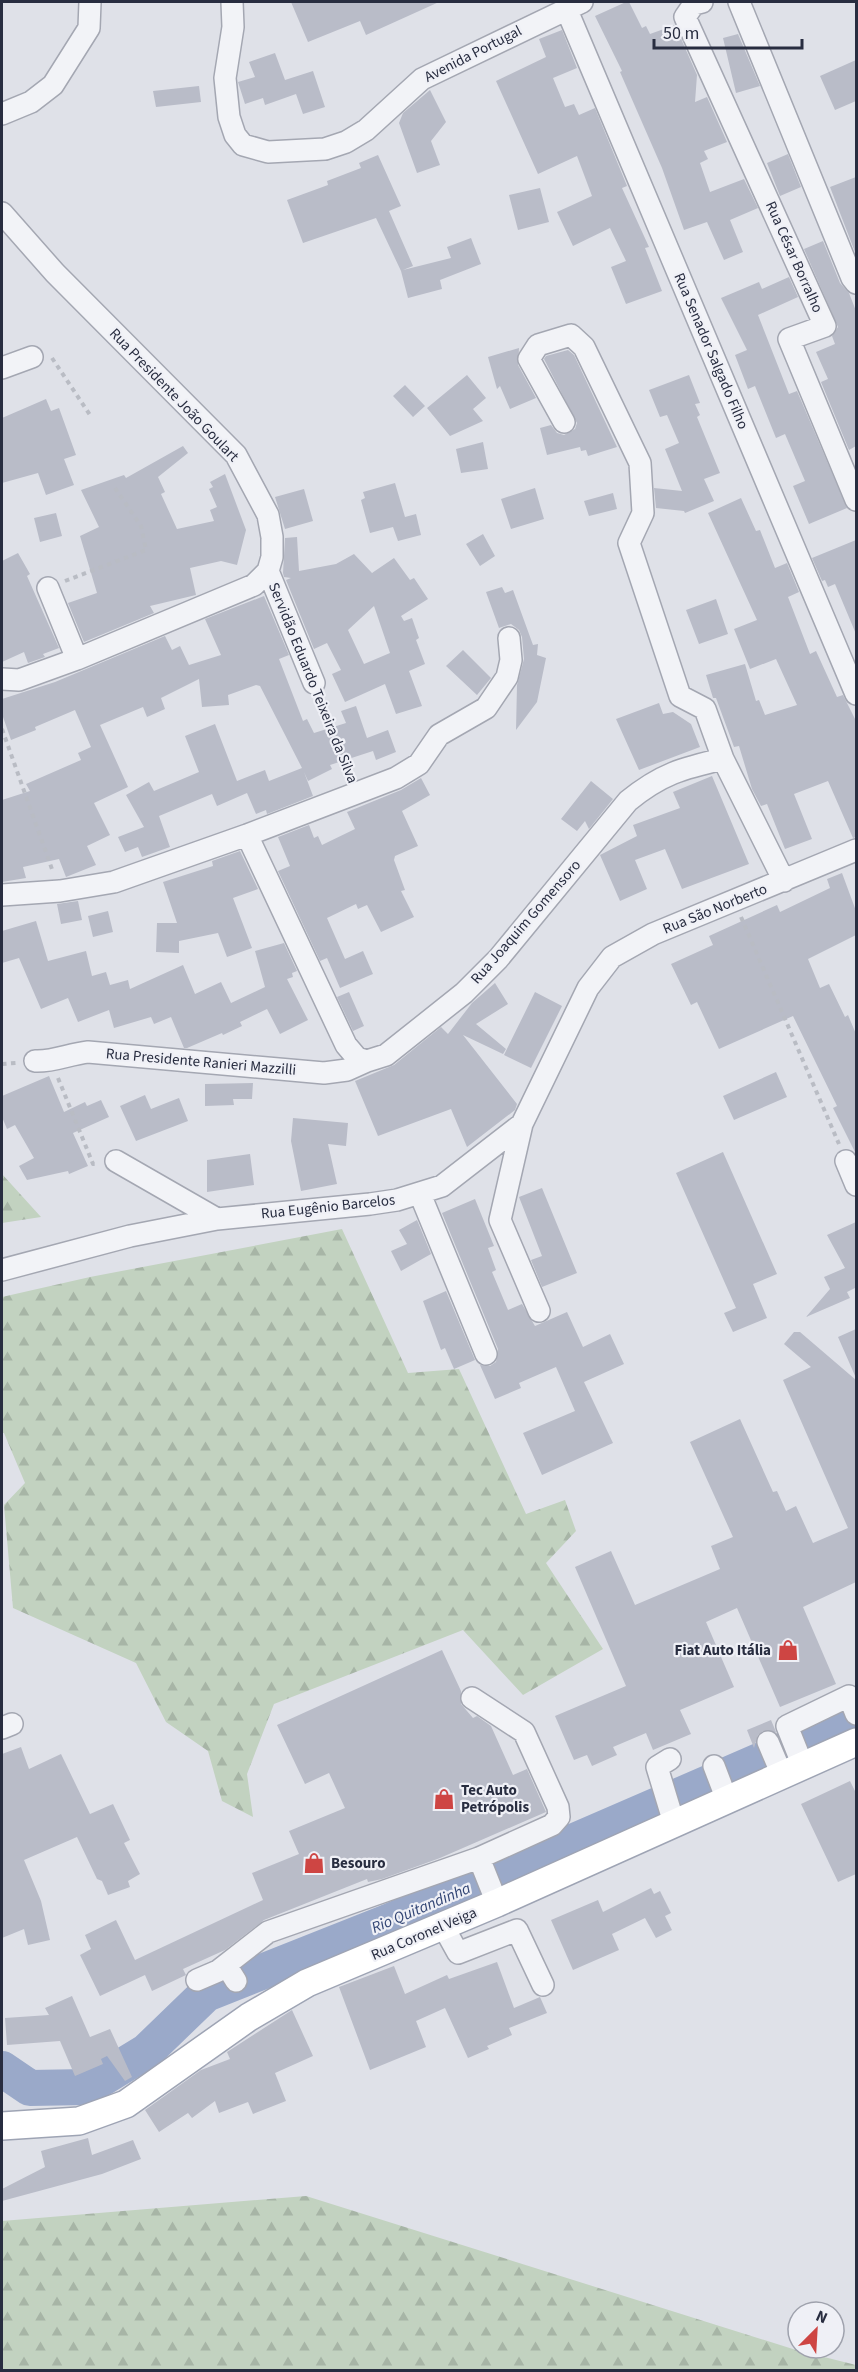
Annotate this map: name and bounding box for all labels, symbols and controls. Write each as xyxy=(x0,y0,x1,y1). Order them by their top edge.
scale bar xyxy=(654,12,802,50)
street label: Avenida Portugal xyxy=(421,20,525,88)
text: 50 m xyxy=(663,21,699,46)
street label: Rua César Borralho xyxy=(760,198,828,316)
street label: Rua Senador Salgado Filho xyxy=(668,270,754,432)
street label: Rua Presidente João Goulart xyxy=(104,324,244,466)
street label: Servidão Eduardo Teixeira da Silva xyxy=(263,579,363,787)
street label: Rua Joaquim Gomensoro xyxy=(466,855,586,989)
street label: Rua São Norberto xyxy=(660,878,770,940)
street label: Rua Presidente Ranieri Mazzilli xyxy=(105,1043,297,1081)
street label: Rua Eugênio Barcelos xyxy=(260,1190,396,1224)
shop icon: Fiat Auto Itália xyxy=(776,1638,800,1662)
place label: Fiat Auto Itália xyxy=(675,1640,771,1661)
place label: Tec Auto Petrópolis xyxy=(461,1780,529,1818)
shop icon: Tec Auto Petrópolis xyxy=(432,1787,456,1811)
shop icon: Besouro xyxy=(302,1851,326,1875)
place label: Besouro xyxy=(331,1853,385,1874)
water label: Rio Quitandinha xyxy=(368,1877,474,1939)
street label: Rua Coronel Veiga xyxy=(368,1902,480,1966)
north arrow xyxy=(786,2300,846,2360)
text: N xyxy=(812,2305,831,2329)

